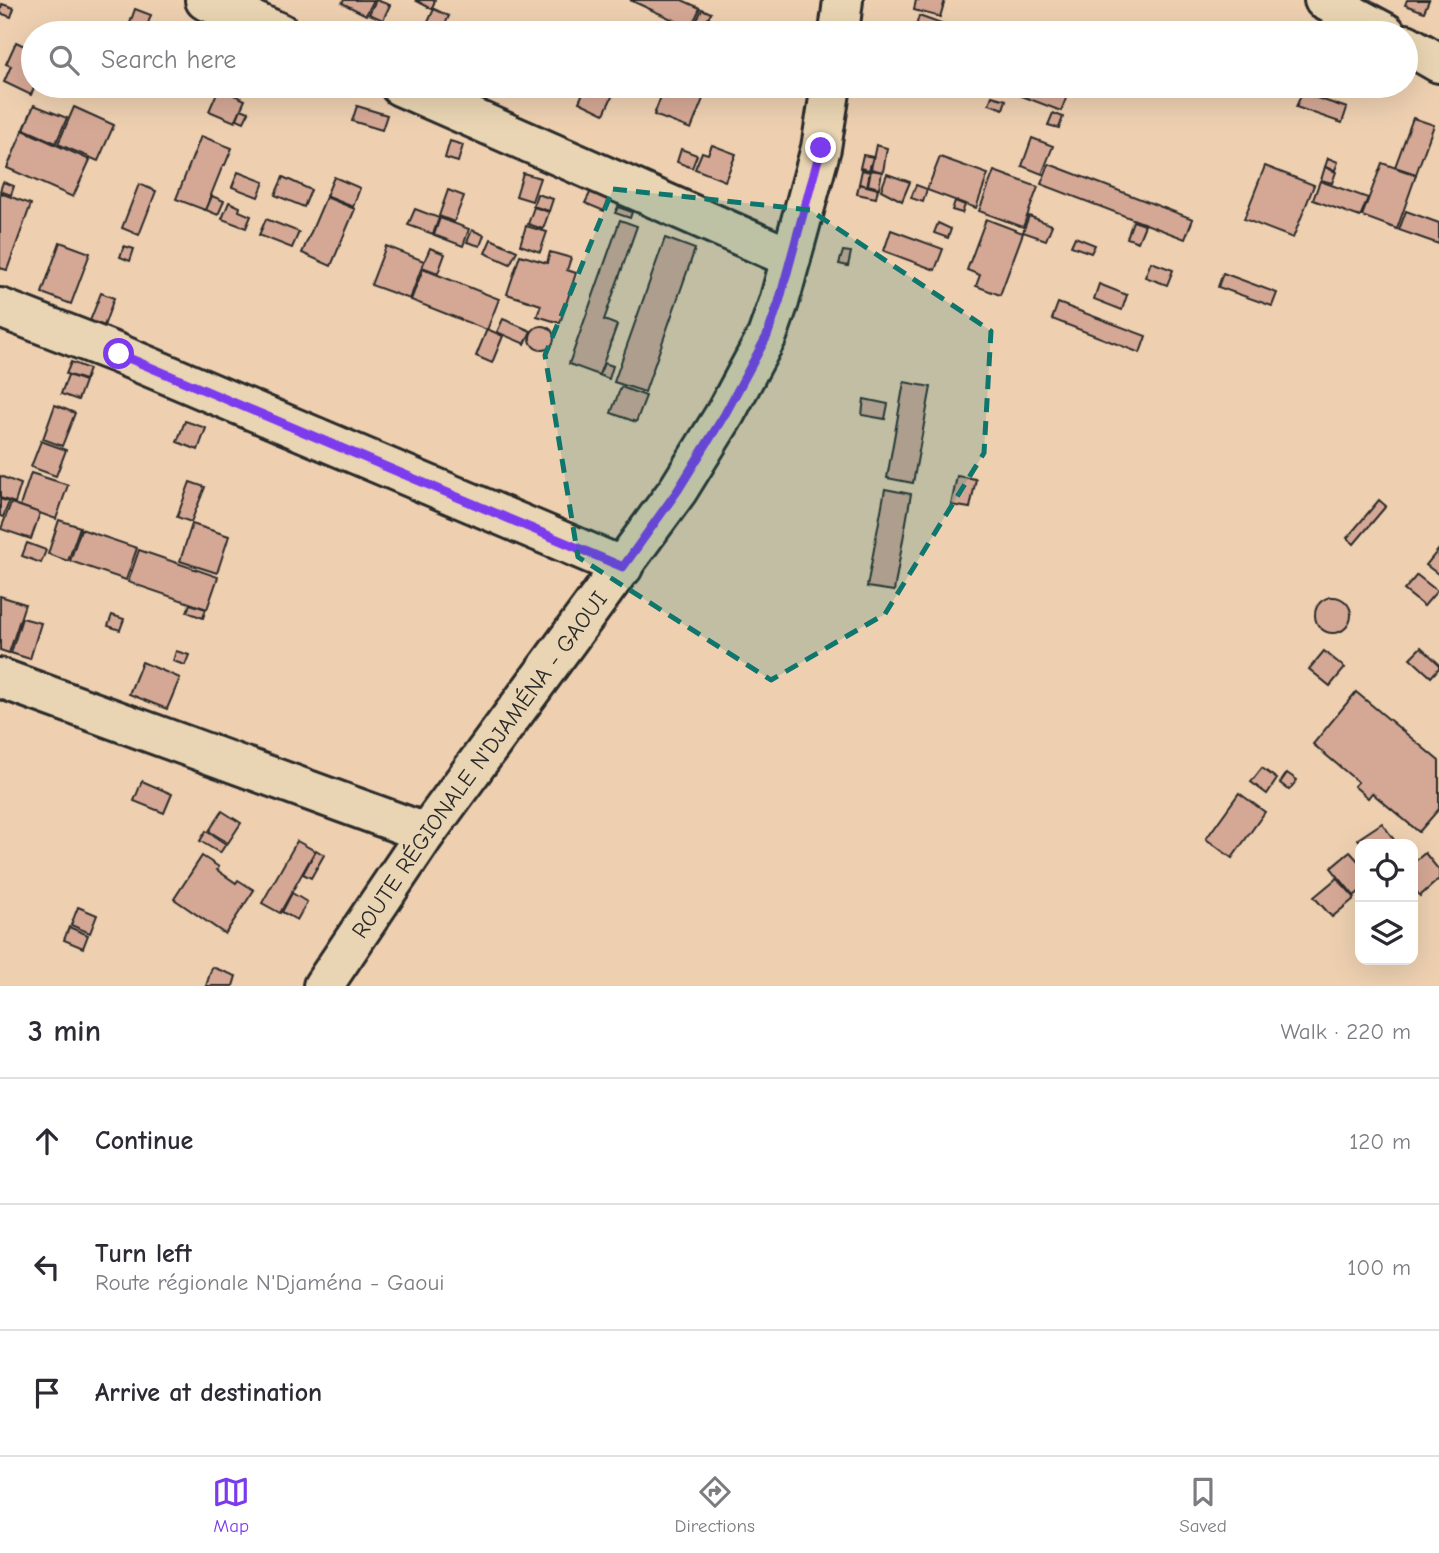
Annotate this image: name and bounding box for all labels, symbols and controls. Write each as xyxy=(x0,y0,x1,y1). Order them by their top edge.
search box xyxy=(21,21,1418,98)
icon: search xyxy=(45,41,83,79)
text: Search here xyxy=(101,45,236,75)
route end xyxy=(805,132,836,163)
route start xyxy=(103,338,134,369)
street label: ROUTE RÉGIONALE N'DJAMÉNA - GAOUI xyxy=(346,586,613,943)
map controls xyxy=(1355,839,1418,965)
button: locate xyxy=(1355,839,1418,902)
button: layers xyxy=(1355,902,1418,965)
text: 3 min xyxy=(28,1014,101,1049)
text: Walk · 220 m xyxy=(1280,1018,1411,1045)
icon: ahead xyxy=(28,1122,66,1160)
text: Continue xyxy=(95,1126,193,1156)
text: 120 m xyxy=(1349,1128,1411,1155)
text: Turn left xyxy=(95,1239,192,1269)
icon: left xyxy=(28,1248,66,1286)
text: 100 m xyxy=(1347,1254,1411,1281)
text: Route régionale N'Djaména - Gaoui xyxy=(95,1269,444,1296)
icon: arrive xyxy=(28,1374,66,1412)
text: Arrive at destination xyxy=(95,1378,322,1408)
tab: Map xyxy=(212,1473,250,1537)
tab: Directions xyxy=(675,1473,755,1537)
tab: Saved xyxy=(1179,1473,1227,1537)

